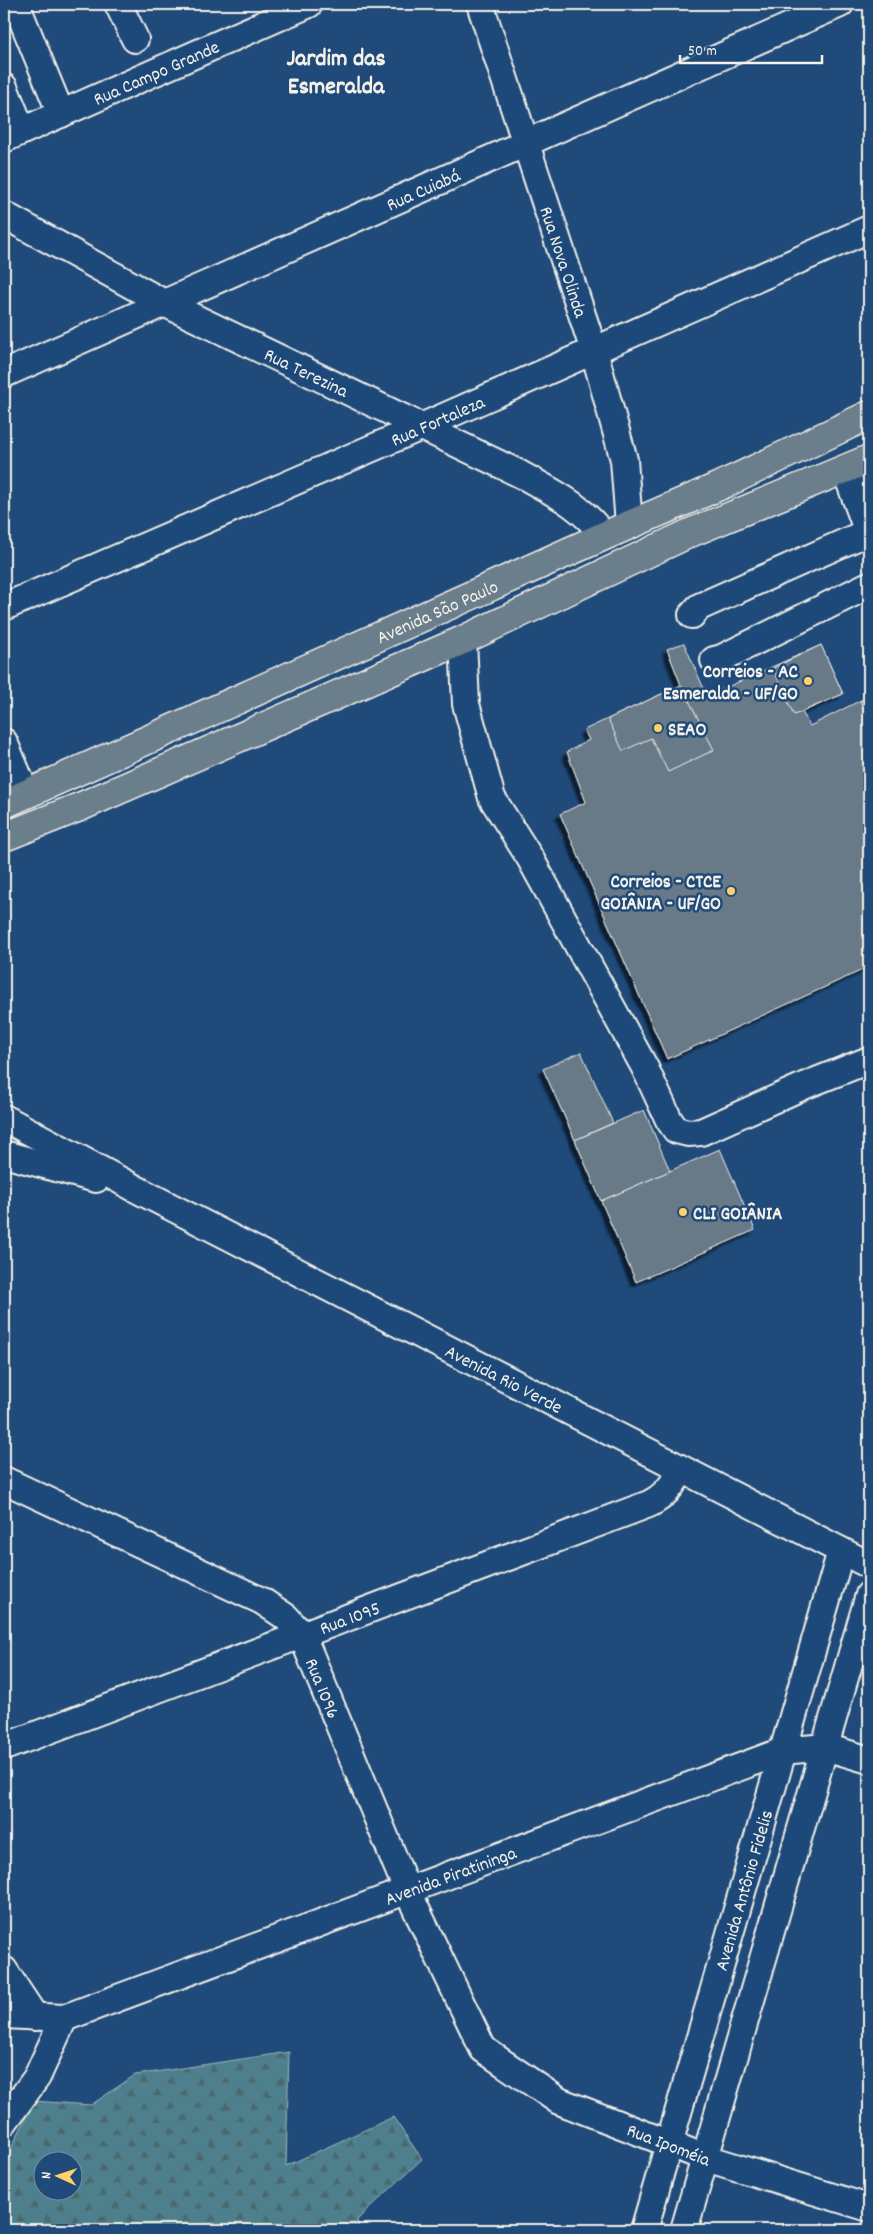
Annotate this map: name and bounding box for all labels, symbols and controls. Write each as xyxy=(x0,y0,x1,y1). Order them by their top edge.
scale bar xyxy=(680,32,823,64)
street label: Rua Campo Grande xyxy=(90,35,225,115)
text: 50 m xyxy=(688,41,717,63)
district label: Jardim das Esmeralda xyxy=(286,43,386,105)
street label: Rua Cuiabá xyxy=(383,163,466,220)
street label: Rua Nova Olinda xyxy=(530,204,592,323)
street label: Rua Terezina xyxy=(259,343,353,407)
street label: Rua Fortaleza xyxy=(388,390,491,455)
street label: Avenida São Paulo xyxy=(373,575,503,653)
place label: Correios - AC Esmeralda - UF/GO xyxy=(663,660,799,709)
marker: Correios - AC Esmeralda - UF/GO xyxy=(802,675,814,687)
place label: SEAO xyxy=(668,718,706,745)
marker: SEAO xyxy=(652,722,664,734)
place label: Correios - CTCE GOIÂNIA - UF/GO xyxy=(600,870,721,919)
marker: Correios - CTCE GOIÂNIA - UF/GO xyxy=(725,885,737,897)
place label: CLI GOIÂNIA xyxy=(693,1202,782,1229)
marker: CLI GOIÂNIA xyxy=(677,1206,689,1218)
street label: Avenida Rio Verde xyxy=(440,1340,566,1422)
street label: Rua 1095 xyxy=(316,1596,385,1644)
street label: Rua 1096 xyxy=(296,1655,345,1724)
street label: Avenida Antônio Fidelis xyxy=(710,1807,782,1975)
street label: Avenida Piratininga xyxy=(382,1841,522,1915)
street label: Rua Ipoméia xyxy=(622,2119,714,2176)
north arrow xyxy=(32,2152,82,2202)
text: N xyxy=(37,2171,57,2179)

